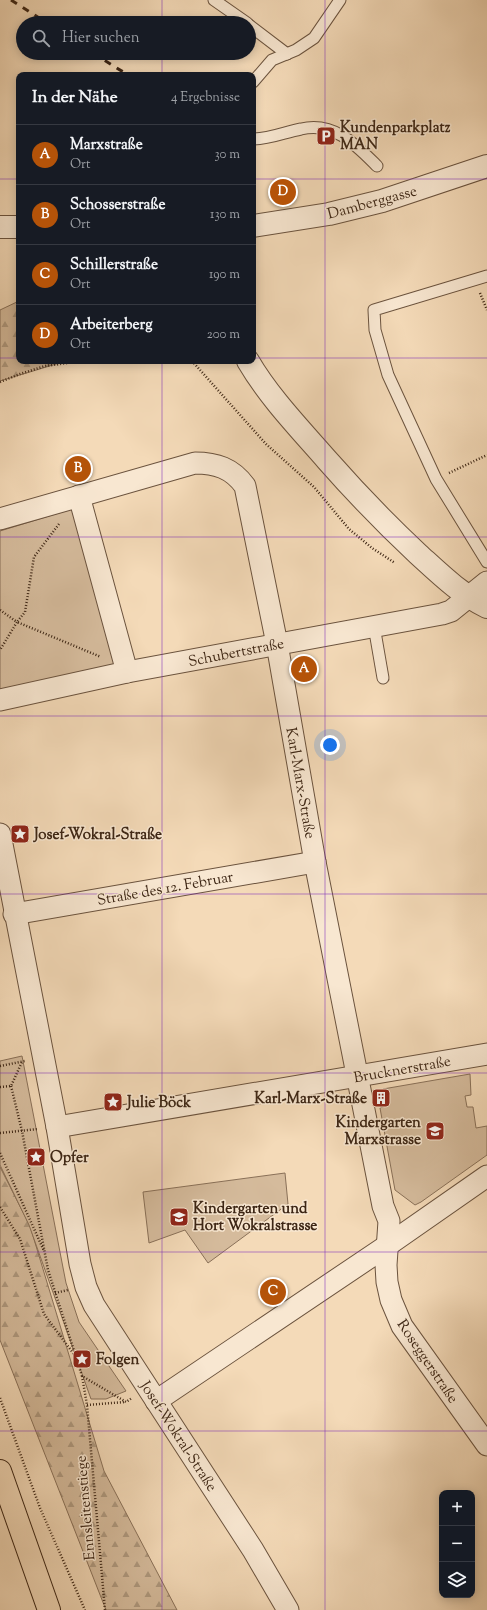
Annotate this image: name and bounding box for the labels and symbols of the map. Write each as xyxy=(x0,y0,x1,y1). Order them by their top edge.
place label: Kundenparkplatz MAN xyxy=(340,118,451,156)
parking icon: Kundenparkplatz MAN xyxy=(315,125,337,147)
pin: D xyxy=(270,177,296,207)
street label: Damberggasse xyxy=(325,181,420,226)
pin: B xyxy=(65,454,91,484)
street label: Schubertstraße xyxy=(187,634,286,673)
pin: A xyxy=(291,654,317,684)
street label: Karl-Marx-Straße xyxy=(279,726,320,841)
your location xyxy=(320,735,340,755)
place icon: Josef-Wokral-Straße xyxy=(9,823,31,845)
place label: Josef-Wokral-Straße xyxy=(33,825,162,846)
street label: Straße des 12. Februar xyxy=(96,867,235,912)
street label: Brucknerstraße xyxy=(352,1052,453,1089)
building icon: Karl-Marx-Straße xyxy=(370,1087,392,1109)
place label: Karl-Marx-Straße xyxy=(254,1089,367,1110)
place icon: Julie Böck xyxy=(102,1091,124,1113)
place label: Julie Böck xyxy=(126,1093,192,1114)
place label: Kindergarten Marxstrasse xyxy=(336,1113,421,1151)
school or university icon: Kindergarten Marxstrasse xyxy=(424,1120,446,1142)
place icon: Opfer xyxy=(25,1146,47,1168)
place label: Opfer xyxy=(50,1148,89,1169)
place label: Kindergarten und Hort Wokralstrasse xyxy=(193,1199,317,1237)
school or university icon: Kindergarten und Hort Wokralstrasse xyxy=(168,1206,190,1228)
pin: C xyxy=(260,1277,286,1307)
street label: Roseggerstraße xyxy=(391,1316,463,1408)
place icon: Folgen xyxy=(71,1348,93,1370)
place label: Folgen xyxy=(96,1350,139,1371)
street label: Josef-Wokral-Straße xyxy=(134,1377,221,1496)
street label: Ennsleitenstiege xyxy=(71,1454,102,1561)

